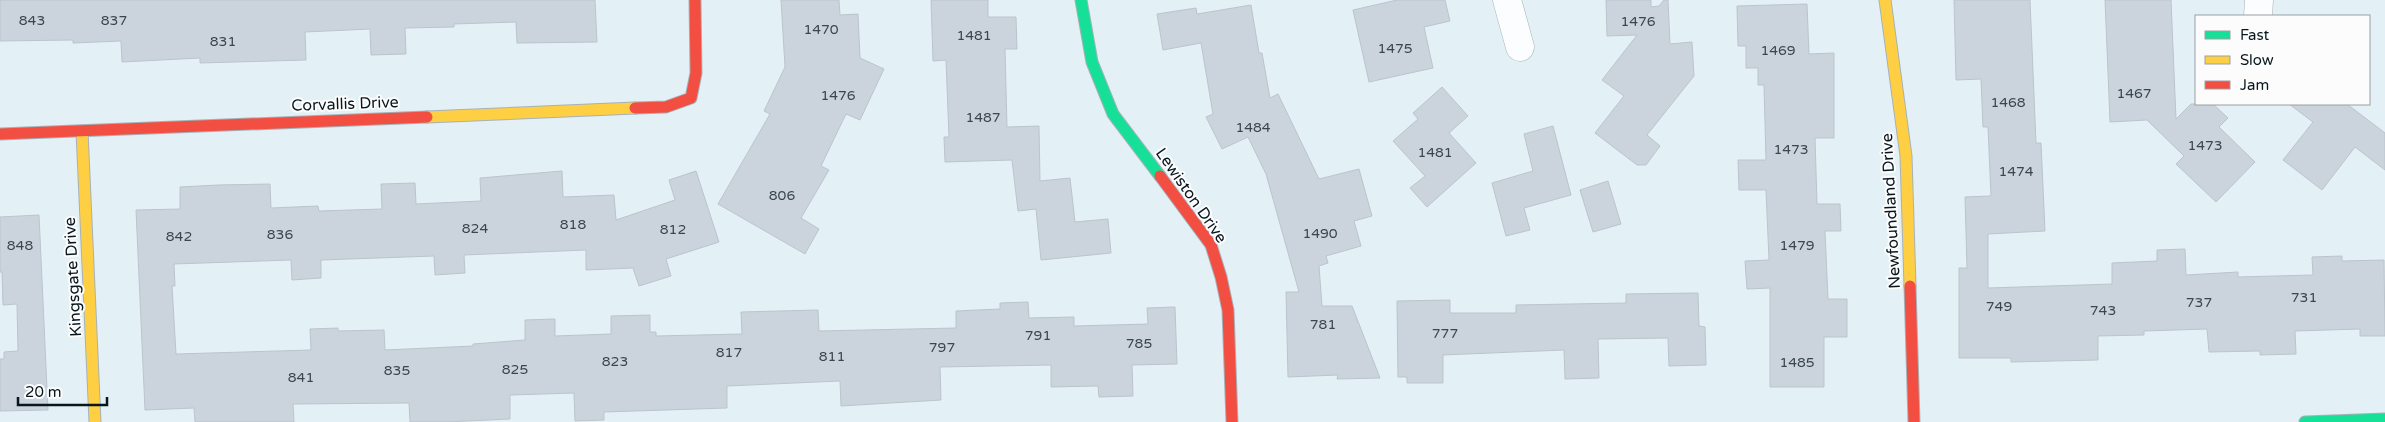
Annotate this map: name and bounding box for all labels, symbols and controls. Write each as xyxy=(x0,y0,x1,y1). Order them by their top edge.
house number: 843 xyxy=(19,12,45,29)
house number: 837 xyxy=(101,12,127,29)
house number: 1476 xyxy=(1620,13,1656,30)
legend xyxy=(2195,15,2370,105)
house number: 1470 xyxy=(803,21,839,38)
text: Fast xyxy=(2240,26,2270,44)
house number: 1481 xyxy=(956,27,992,44)
house number: 831 xyxy=(210,33,236,50)
house number: 1475 xyxy=(1377,40,1413,57)
house number: 1469 xyxy=(1760,42,1796,59)
text: Slow xyxy=(2240,51,2274,69)
text: Jam xyxy=(2240,76,2269,94)
house number: 1467 xyxy=(2116,85,2152,102)
house number: 1476 xyxy=(820,87,856,104)
street label: Corvallis Drive xyxy=(291,92,399,116)
house number: 1468 xyxy=(1990,94,2026,111)
house number: 1487 xyxy=(965,109,1001,126)
house number: 1484 xyxy=(1235,119,1271,136)
street label: Newfoundland Drive xyxy=(1877,133,1905,289)
house number: 1473 xyxy=(2187,137,2223,154)
house number: 1473 xyxy=(1773,141,1809,158)
street label: Lewiston Drive xyxy=(1151,144,1231,247)
house number: 1481 xyxy=(1417,144,1453,161)
house number: 1474 xyxy=(1998,163,2034,180)
house number: 806 xyxy=(769,187,795,204)
house number: 818 xyxy=(560,216,586,233)
street label: Kingsgate Drive xyxy=(60,217,86,337)
house number: 824 xyxy=(462,220,488,237)
house number: 812 xyxy=(660,221,686,238)
house number: 1490 xyxy=(1302,225,1338,242)
house number: 836 xyxy=(267,226,293,243)
house number: 842 xyxy=(166,228,192,245)
house number: 848 xyxy=(7,237,33,254)
house number: 1479 xyxy=(1779,237,1815,254)
house number: 731 xyxy=(2291,289,2317,306)
house number: 737 xyxy=(2186,294,2212,311)
house number: 749 xyxy=(1986,298,2012,315)
house number: 743 xyxy=(2090,302,2116,319)
house number: 781 xyxy=(1310,316,1336,333)
house number: 777 xyxy=(1432,325,1458,342)
house number: 791 xyxy=(1025,327,1051,344)
house number: 785 xyxy=(1126,335,1152,352)
house number: 797 xyxy=(929,339,955,356)
house number: 817 xyxy=(716,344,742,361)
house number: 811 xyxy=(819,348,845,365)
house number: 823 xyxy=(602,353,628,370)
house number: 1485 xyxy=(1779,354,1815,371)
house number: 825 xyxy=(502,361,528,378)
house number: 835 xyxy=(384,362,410,379)
house number: 841 xyxy=(288,369,314,386)
scale bar xyxy=(18,374,106,406)
text: 20 m xyxy=(25,383,62,401)

